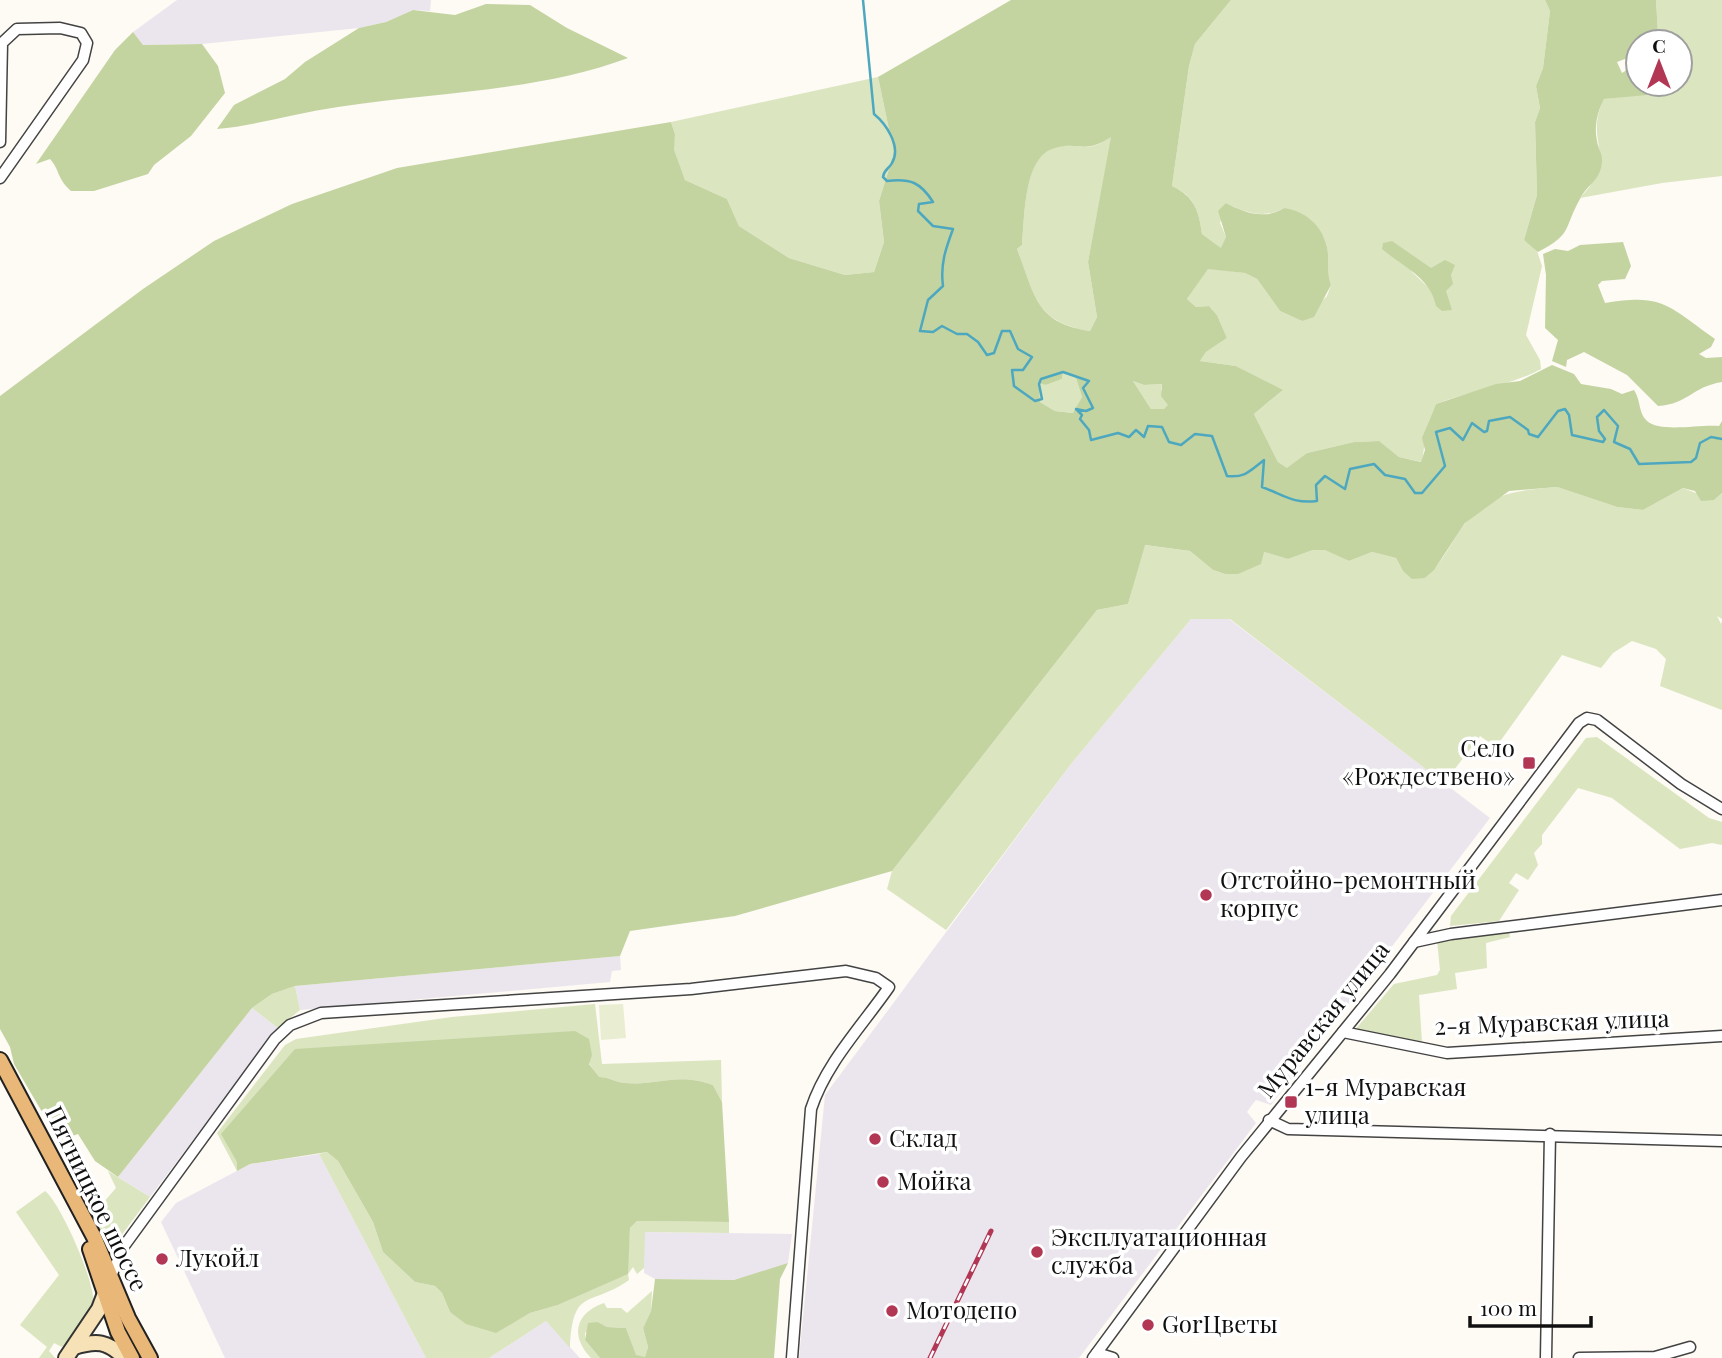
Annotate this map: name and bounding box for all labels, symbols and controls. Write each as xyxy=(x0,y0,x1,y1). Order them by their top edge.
north arrow xyxy=(1624,28,1694,98)
text: С xyxy=(1652,32,1666,58)
place label: Село «Рождествено» xyxy=(1342,731,1515,791)
marker: Село «Рождествено» xyxy=(1521,755,1537,771)
place label: Отстойно-ремонтный корпус xyxy=(1220,863,1476,923)
marker: Отстойно-ремонтный корпус xyxy=(1198,887,1214,903)
street label: Муравская улица xyxy=(1249,934,1396,1104)
street label: 2-я Муравская улица xyxy=(1434,1001,1670,1041)
place label: 1-я Муравская улица xyxy=(1304,1070,1466,1130)
marker: 1-я Муравская улица xyxy=(1283,1094,1299,1110)
street label: Пятницкое шоссе xyxy=(39,1100,157,1296)
place label: Склад xyxy=(889,1121,958,1153)
marker: Склад xyxy=(867,1131,883,1147)
place label: Мойка xyxy=(897,1164,971,1196)
marker: Мойка xyxy=(875,1174,891,1190)
place label: Эксплуатационная служба xyxy=(1051,1220,1267,1280)
place label: Лукойл xyxy=(175,1241,259,1273)
marker: Эксплуатационная служба xyxy=(1029,1244,1045,1260)
marker: Лукойл xyxy=(154,1251,170,1267)
scale bar xyxy=(1470,1284,1591,1328)
place label: Мотодепо xyxy=(906,1293,1017,1325)
text: 100 m xyxy=(1480,1293,1537,1321)
marker: Мотодепо xyxy=(884,1303,900,1319)
place label: GorЦветы xyxy=(1162,1307,1278,1339)
marker: GorЦветы xyxy=(1140,1317,1156,1333)

